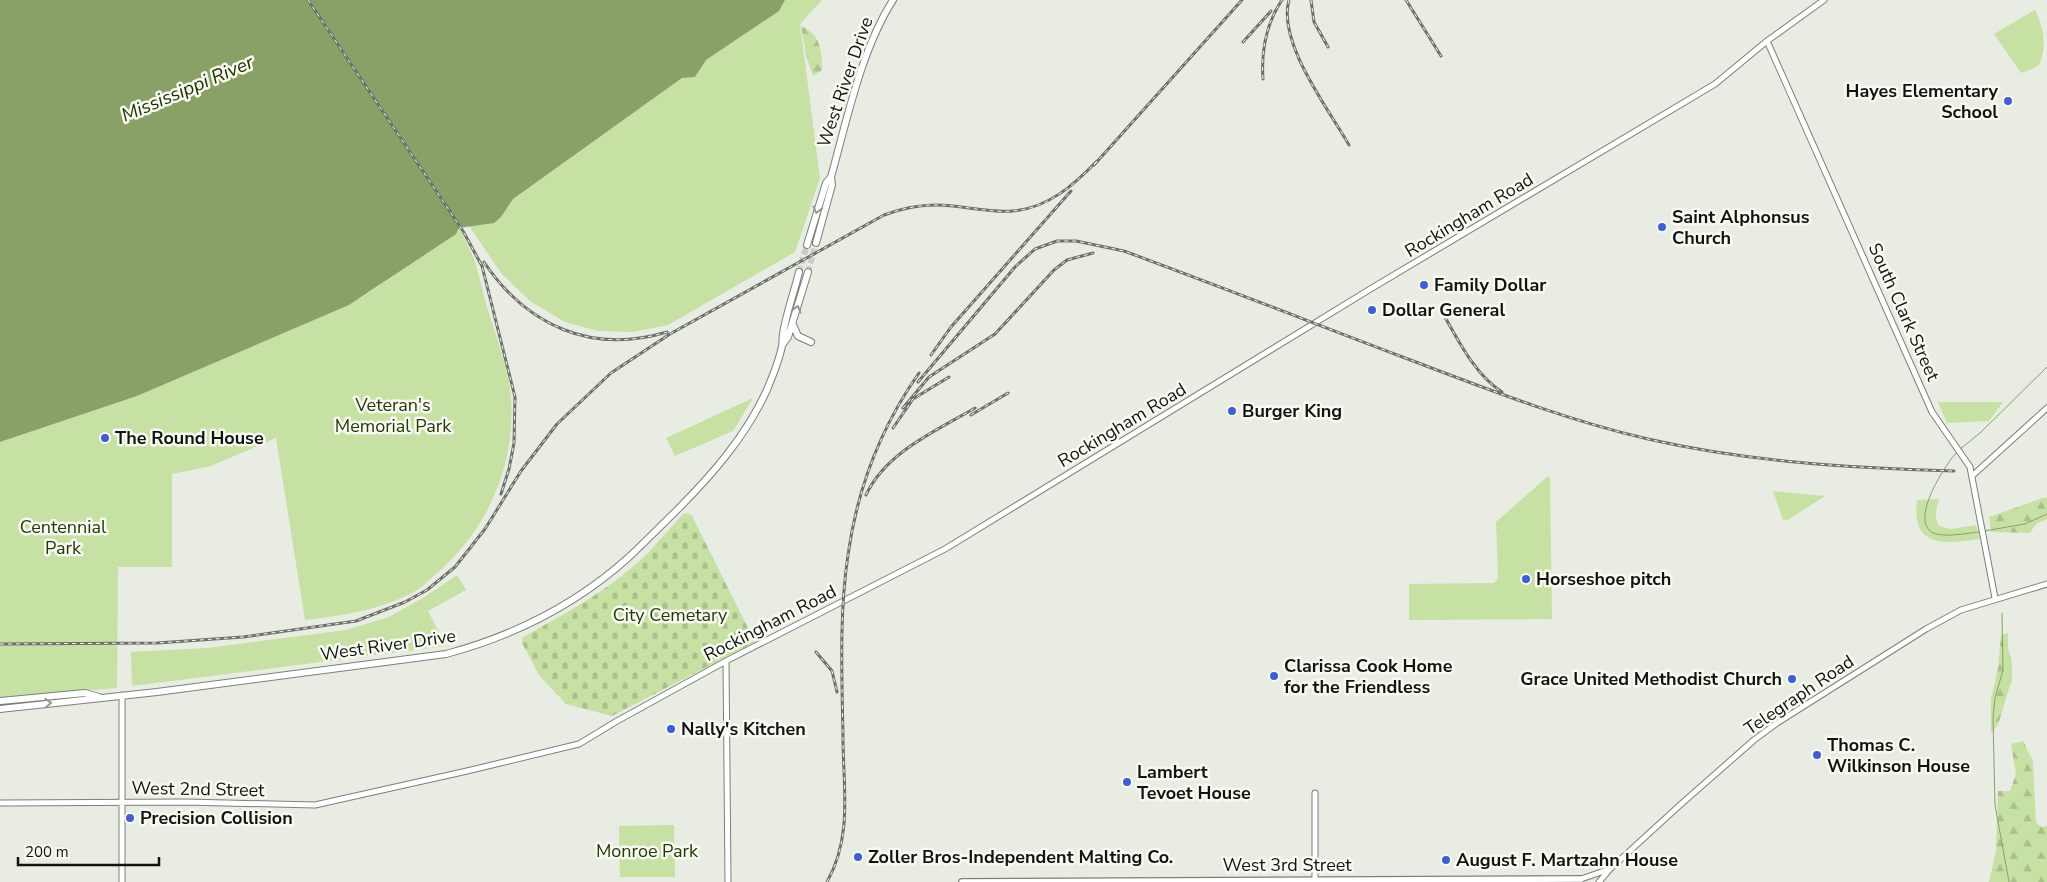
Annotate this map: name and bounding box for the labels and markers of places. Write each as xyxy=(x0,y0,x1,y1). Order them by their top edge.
place label: Hayes Elementary School xyxy=(1846,79,1999,124)
marker: Hayes Elementary School xyxy=(2002,95,2014,107)
place label: Saint Alphonsus Church xyxy=(1672,205,1810,250)
marker: Saint Alphonsus Church xyxy=(1656,221,1668,233)
place label: Family Dollar xyxy=(1434,273,1546,297)
marker: Family Dollar xyxy=(1418,279,1430,291)
place label: Dollar General xyxy=(1382,298,1505,322)
marker: Dollar General xyxy=(1366,304,1378,316)
place label: Burger King xyxy=(1242,399,1342,423)
marker: Burger King xyxy=(1226,405,1238,417)
place label: The Round House xyxy=(115,426,264,450)
marker: The Round House xyxy=(99,432,111,444)
place label: Horseshoe pitch xyxy=(1536,567,1671,591)
marker: Horseshoe pitch xyxy=(1520,573,1532,585)
place label: Clarissa Cook Home for the Friendless xyxy=(1284,654,1453,699)
place label: Grace United Methodist Church xyxy=(1520,667,1782,691)
marker: Clarissa Cook Home for the Friendless xyxy=(1268,670,1280,682)
marker: Grace United Methodist Church xyxy=(1786,673,1798,685)
place label: Nally's Kitchen xyxy=(681,717,806,741)
marker: Nally's Kitchen xyxy=(665,723,677,735)
place label: Thomas C. Wilkinson House xyxy=(1827,733,1970,778)
marker: Thomas C. Wilkinson House xyxy=(1811,749,1823,761)
place label: Lambert Tevoet House xyxy=(1137,760,1251,805)
marker: Lambert Tevoet House xyxy=(1121,776,1133,788)
place label: Precision Collision xyxy=(140,806,293,830)
marker: Precision Collision xyxy=(124,812,136,824)
place label: Zoller Bros-Independent Malting Co. xyxy=(868,845,1173,869)
place label: August F. Martzahn House xyxy=(1456,848,1678,872)
marker: Zoller Bros-Independent Malting Co. xyxy=(852,851,864,863)
marker: August F. Martzahn House xyxy=(1440,854,1452,866)

